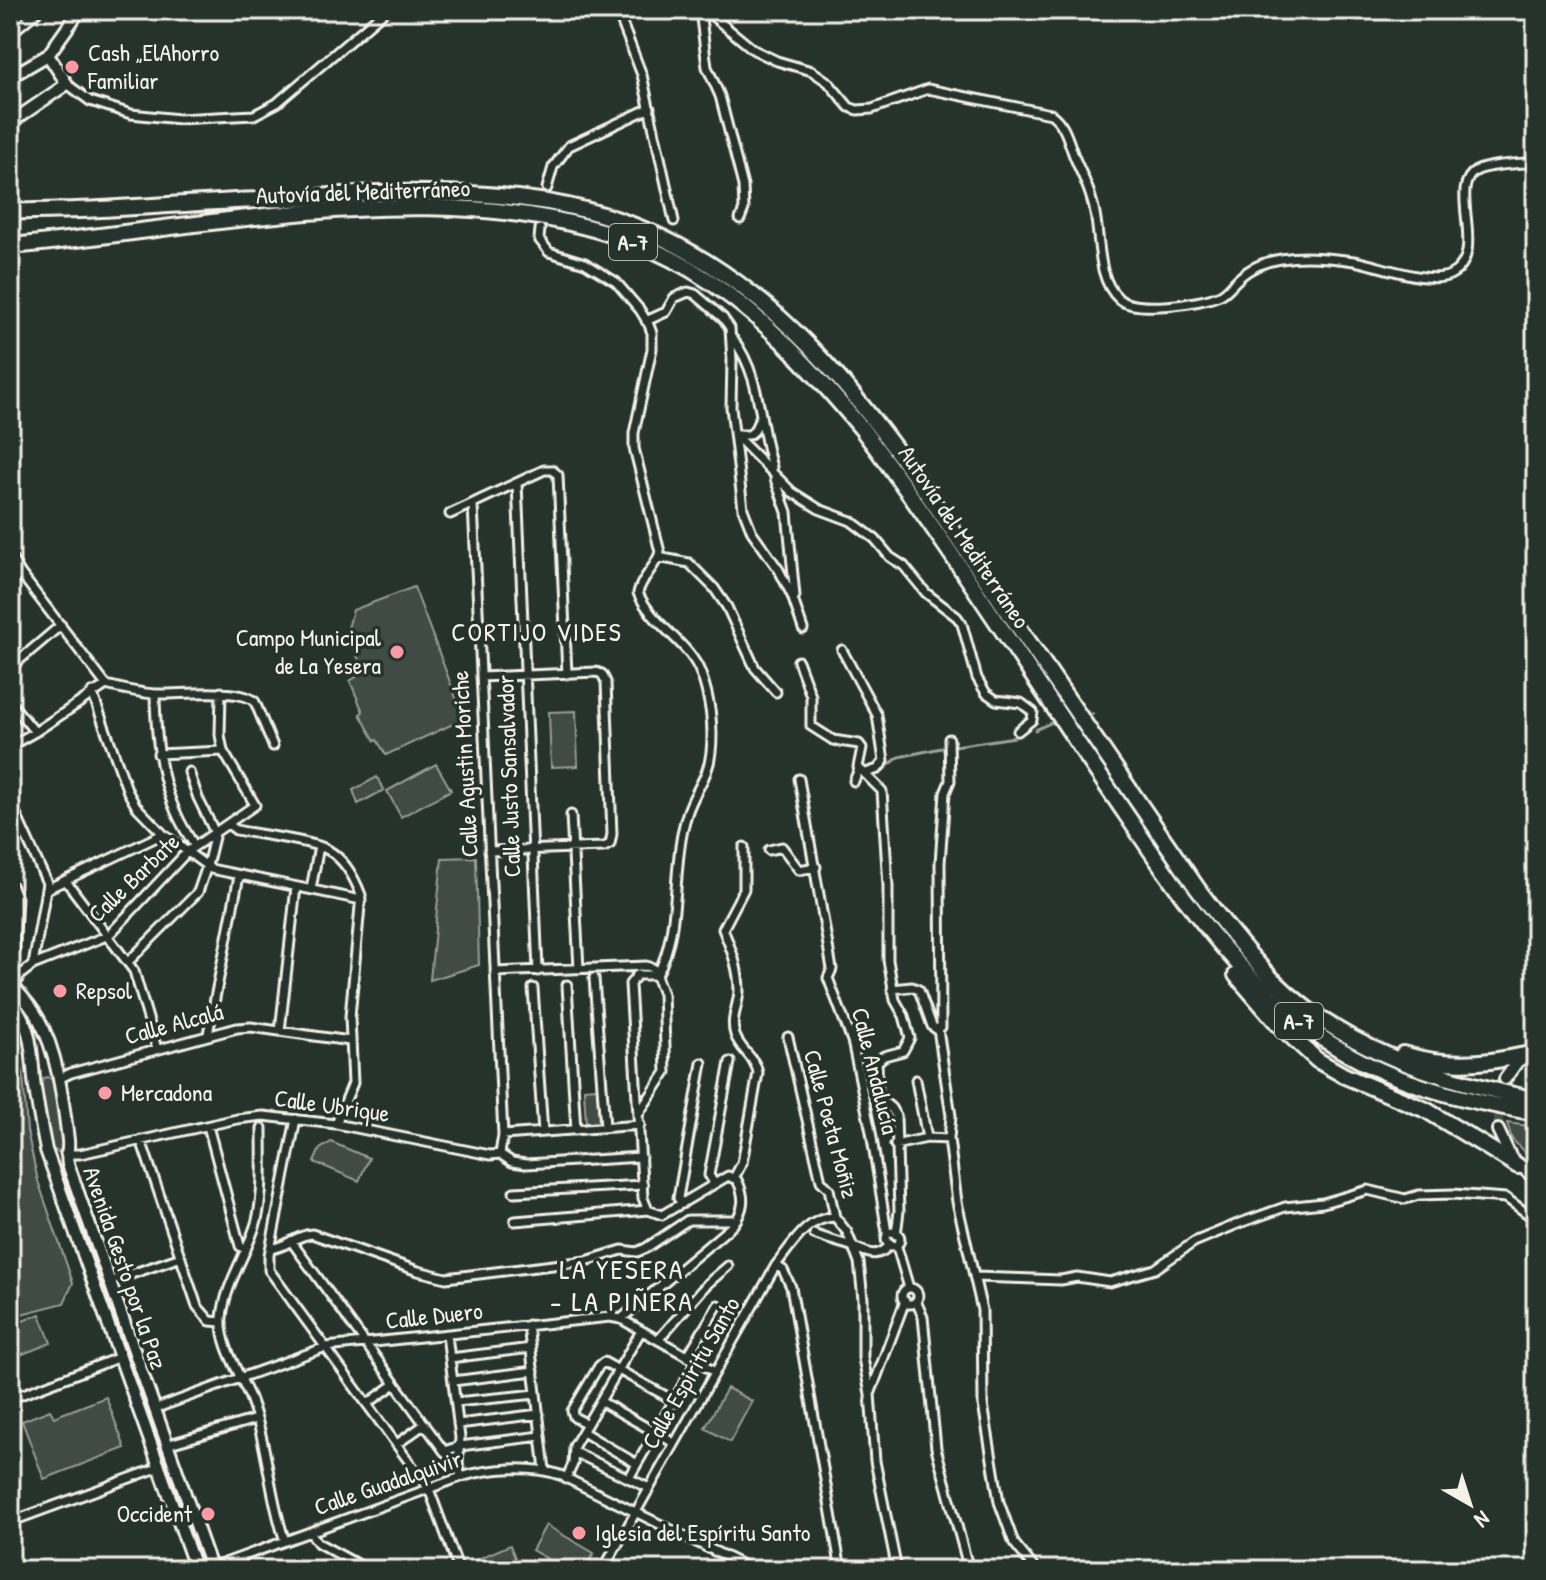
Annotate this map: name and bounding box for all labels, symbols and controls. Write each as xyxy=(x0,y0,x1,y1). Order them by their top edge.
place label: Cash „ElAhorro Familiar xyxy=(87,36,219,96)
marker: Cash „ElAhorro Familiar xyxy=(63,58,81,76)
street label: Autovía del Mediterráneo xyxy=(255,171,471,211)
road number: A-7 xyxy=(609,224,657,260)
street label: Autovía del Mediterráneo xyxy=(892,439,1038,634)
district label: CORTIJO VIDES xyxy=(451,614,623,649)
place label: Campo Municipal de La Yesera xyxy=(236,621,382,681)
marker: Campo Municipal de La Yesera xyxy=(388,643,406,661)
street label: Calle Agustin Moriche xyxy=(443,670,485,858)
street label: Calle Justo Sansalvador xyxy=(488,674,528,878)
street label: Calle Barbate xyxy=(81,825,186,929)
place label: Repsol xyxy=(76,974,133,1006)
marker: Repsol xyxy=(51,982,69,1000)
street label: Calle Alcalá xyxy=(121,995,226,1052)
road number: A-7 xyxy=(1275,1003,1323,1039)
street label: Calle Andalucía xyxy=(845,1004,907,1137)
street label: Calle Poeta Moñiz xyxy=(797,1046,867,1201)
place label: Mercadona xyxy=(121,1076,212,1108)
street label: Calle Ubrique xyxy=(273,1081,392,1129)
marker: Mercadona xyxy=(96,1084,114,1102)
street label: Avenida Gesto por la Paz xyxy=(76,1162,176,1373)
district label: LA YESERA - LA PIÑERA xyxy=(550,1250,694,1320)
street label: Calle Espiritu Santo xyxy=(634,1290,747,1454)
street label: Calle Duero xyxy=(384,1294,484,1336)
street label: Calle Guadalquivir xyxy=(310,1442,466,1522)
north arrow xyxy=(1430,1464,1510,1544)
place label: Occident xyxy=(117,1497,193,1529)
text: N xyxy=(1468,1504,1497,1535)
marker: Occident xyxy=(199,1505,217,1523)
place label: Iglesia del Espíritu Santo xyxy=(595,1516,811,1548)
marker: Iglesia del Espíritu Santo xyxy=(570,1524,588,1542)

